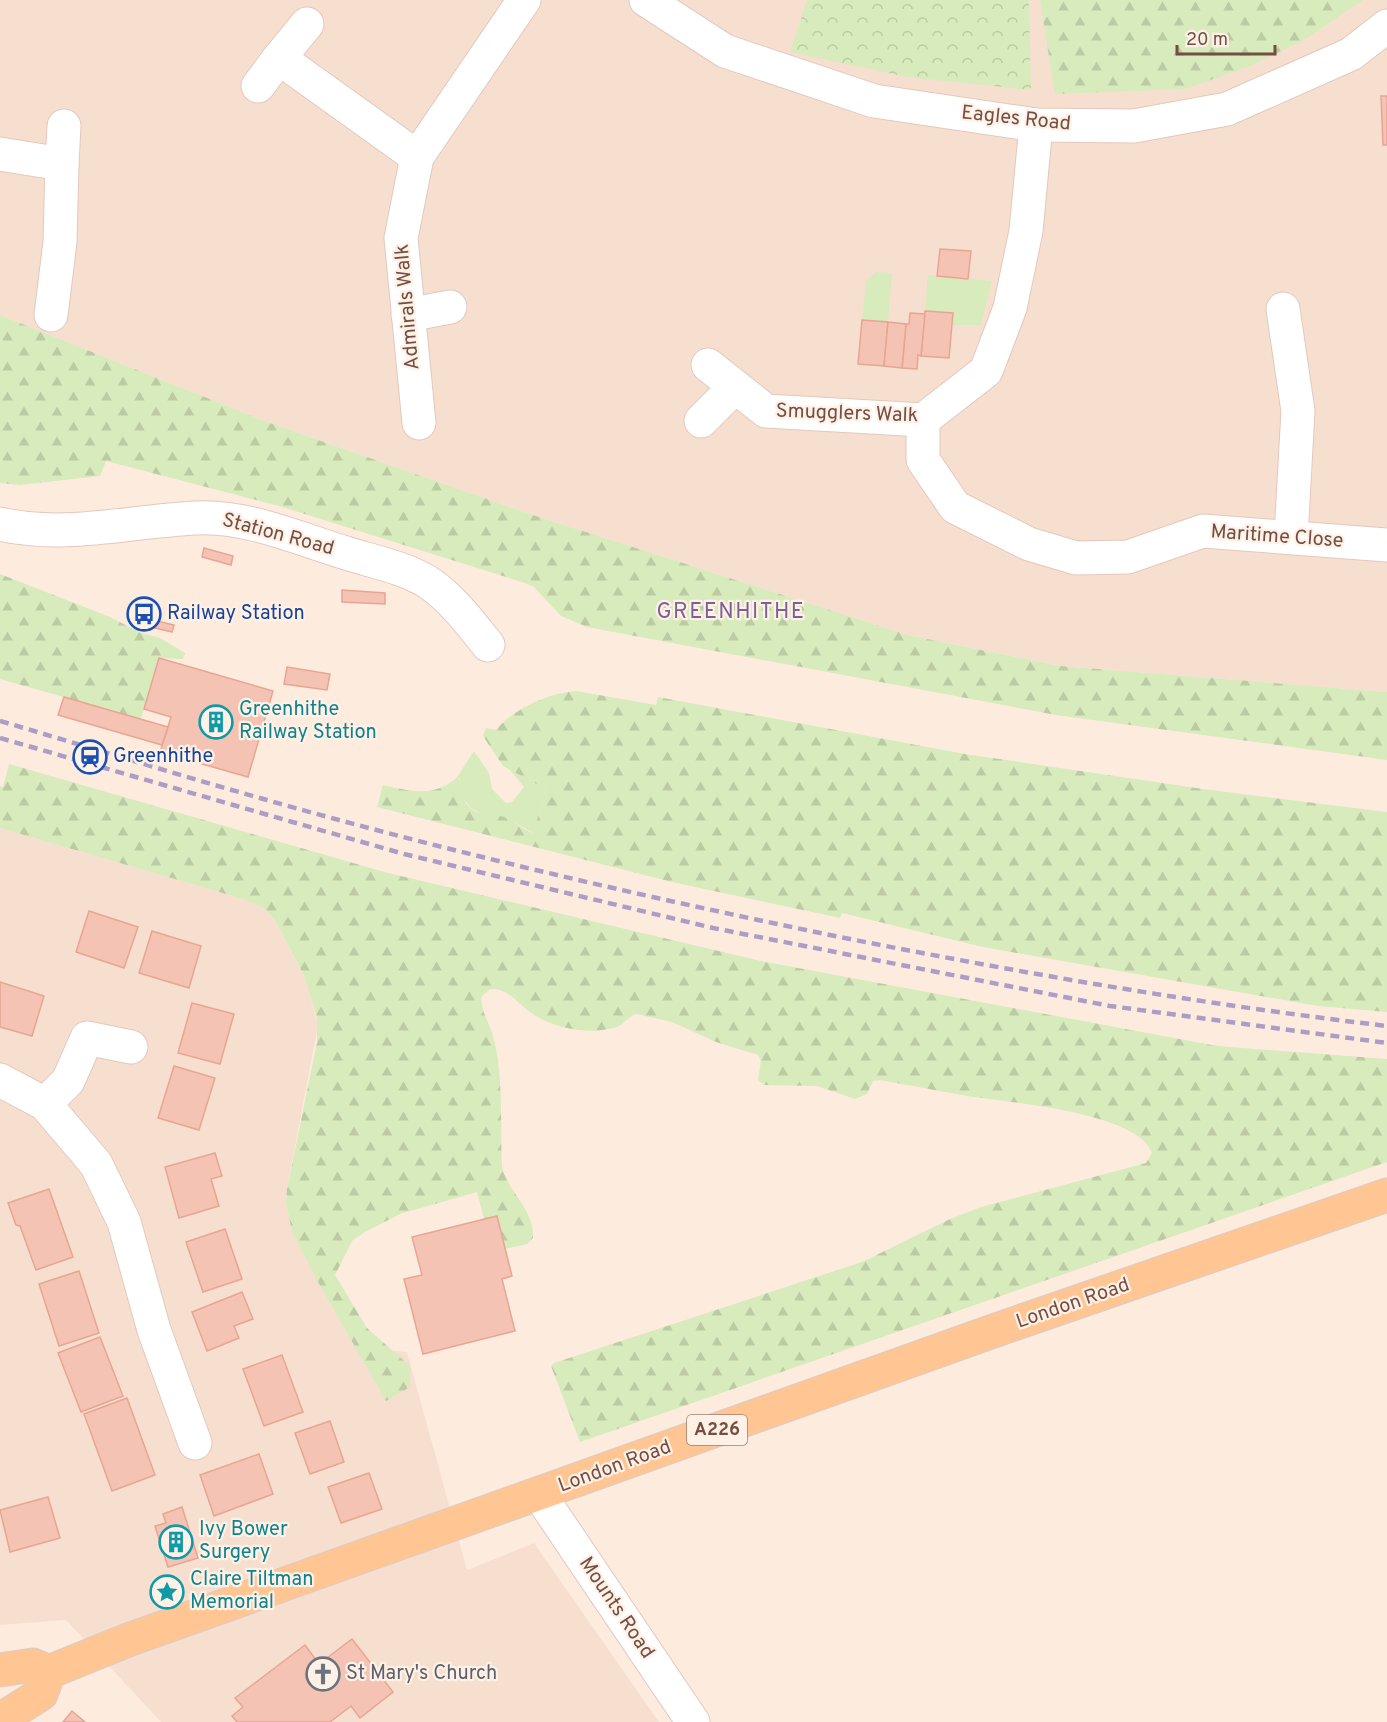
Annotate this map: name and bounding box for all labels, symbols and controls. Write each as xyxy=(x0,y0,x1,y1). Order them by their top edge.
scale bar xyxy=(1177,18,1274,56)
text: 20 m xyxy=(1186,29,1228,52)
street label: Eagles Road xyxy=(960,100,1072,138)
street label: Admirals Walk xyxy=(390,243,426,371)
street label: Smugglers Walk xyxy=(775,399,919,429)
street label: Station Road xyxy=(219,508,337,562)
street label: Maritime Close xyxy=(1210,519,1344,555)
bus stop icon: Railway Station xyxy=(126,596,162,632)
district label: GREENHITHE xyxy=(656,599,806,626)
place label: Railway Station xyxy=(167,601,305,627)
place label: Greenhithe Railway Station xyxy=(239,697,377,746)
building icon: Greenhithe Railway Station xyxy=(198,704,234,740)
station icon: Greenhithe xyxy=(72,739,108,775)
place label: Greenhithe xyxy=(113,744,213,770)
street label: London Road xyxy=(1013,1272,1133,1336)
road number: A226 xyxy=(687,1415,747,1445)
street label: London Road xyxy=(555,1435,675,1499)
place label: Ivy Bower Surgery xyxy=(199,1517,288,1566)
building icon: Ivy Bower Surgery xyxy=(158,1524,194,1560)
street label: Mounts Road xyxy=(572,1552,660,1664)
place label: Claire Tiltman Memorial xyxy=(190,1567,314,1616)
place icon: Claire Tiltman Memorial xyxy=(149,1574,185,1610)
church icon: St Mary's Church xyxy=(305,1656,341,1692)
place label: St Mary's Church xyxy=(346,1661,497,1687)

